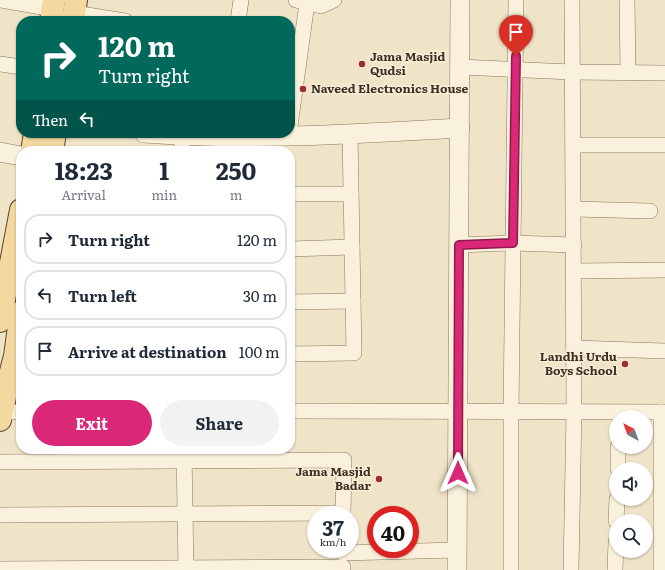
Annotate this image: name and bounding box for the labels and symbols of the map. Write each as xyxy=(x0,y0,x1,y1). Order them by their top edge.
pin xyxy=(499,15,533,56)
place label: Jama Masjid Qudsi xyxy=(370,47,446,79)
marker: Jama Masjid Qudsi xyxy=(357,59,367,69)
place label: Naveed Electronics House xyxy=(311,79,469,97)
marker: Naveed Electronics House xyxy=(298,84,308,94)
place label: Landhi Urdu Boys School xyxy=(540,347,618,379)
marker: Landhi Urdu Boys School xyxy=(620,359,630,369)
north arrow xyxy=(609,410,653,454)
position arrow xyxy=(437,452,479,494)
place label: Jama Masjid Badar xyxy=(296,462,371,494)
marker: Jama Masjid Badar xyxy=(374,474,384,484)
speed limit sign: 40 xyxy=(367,506,419,558)

